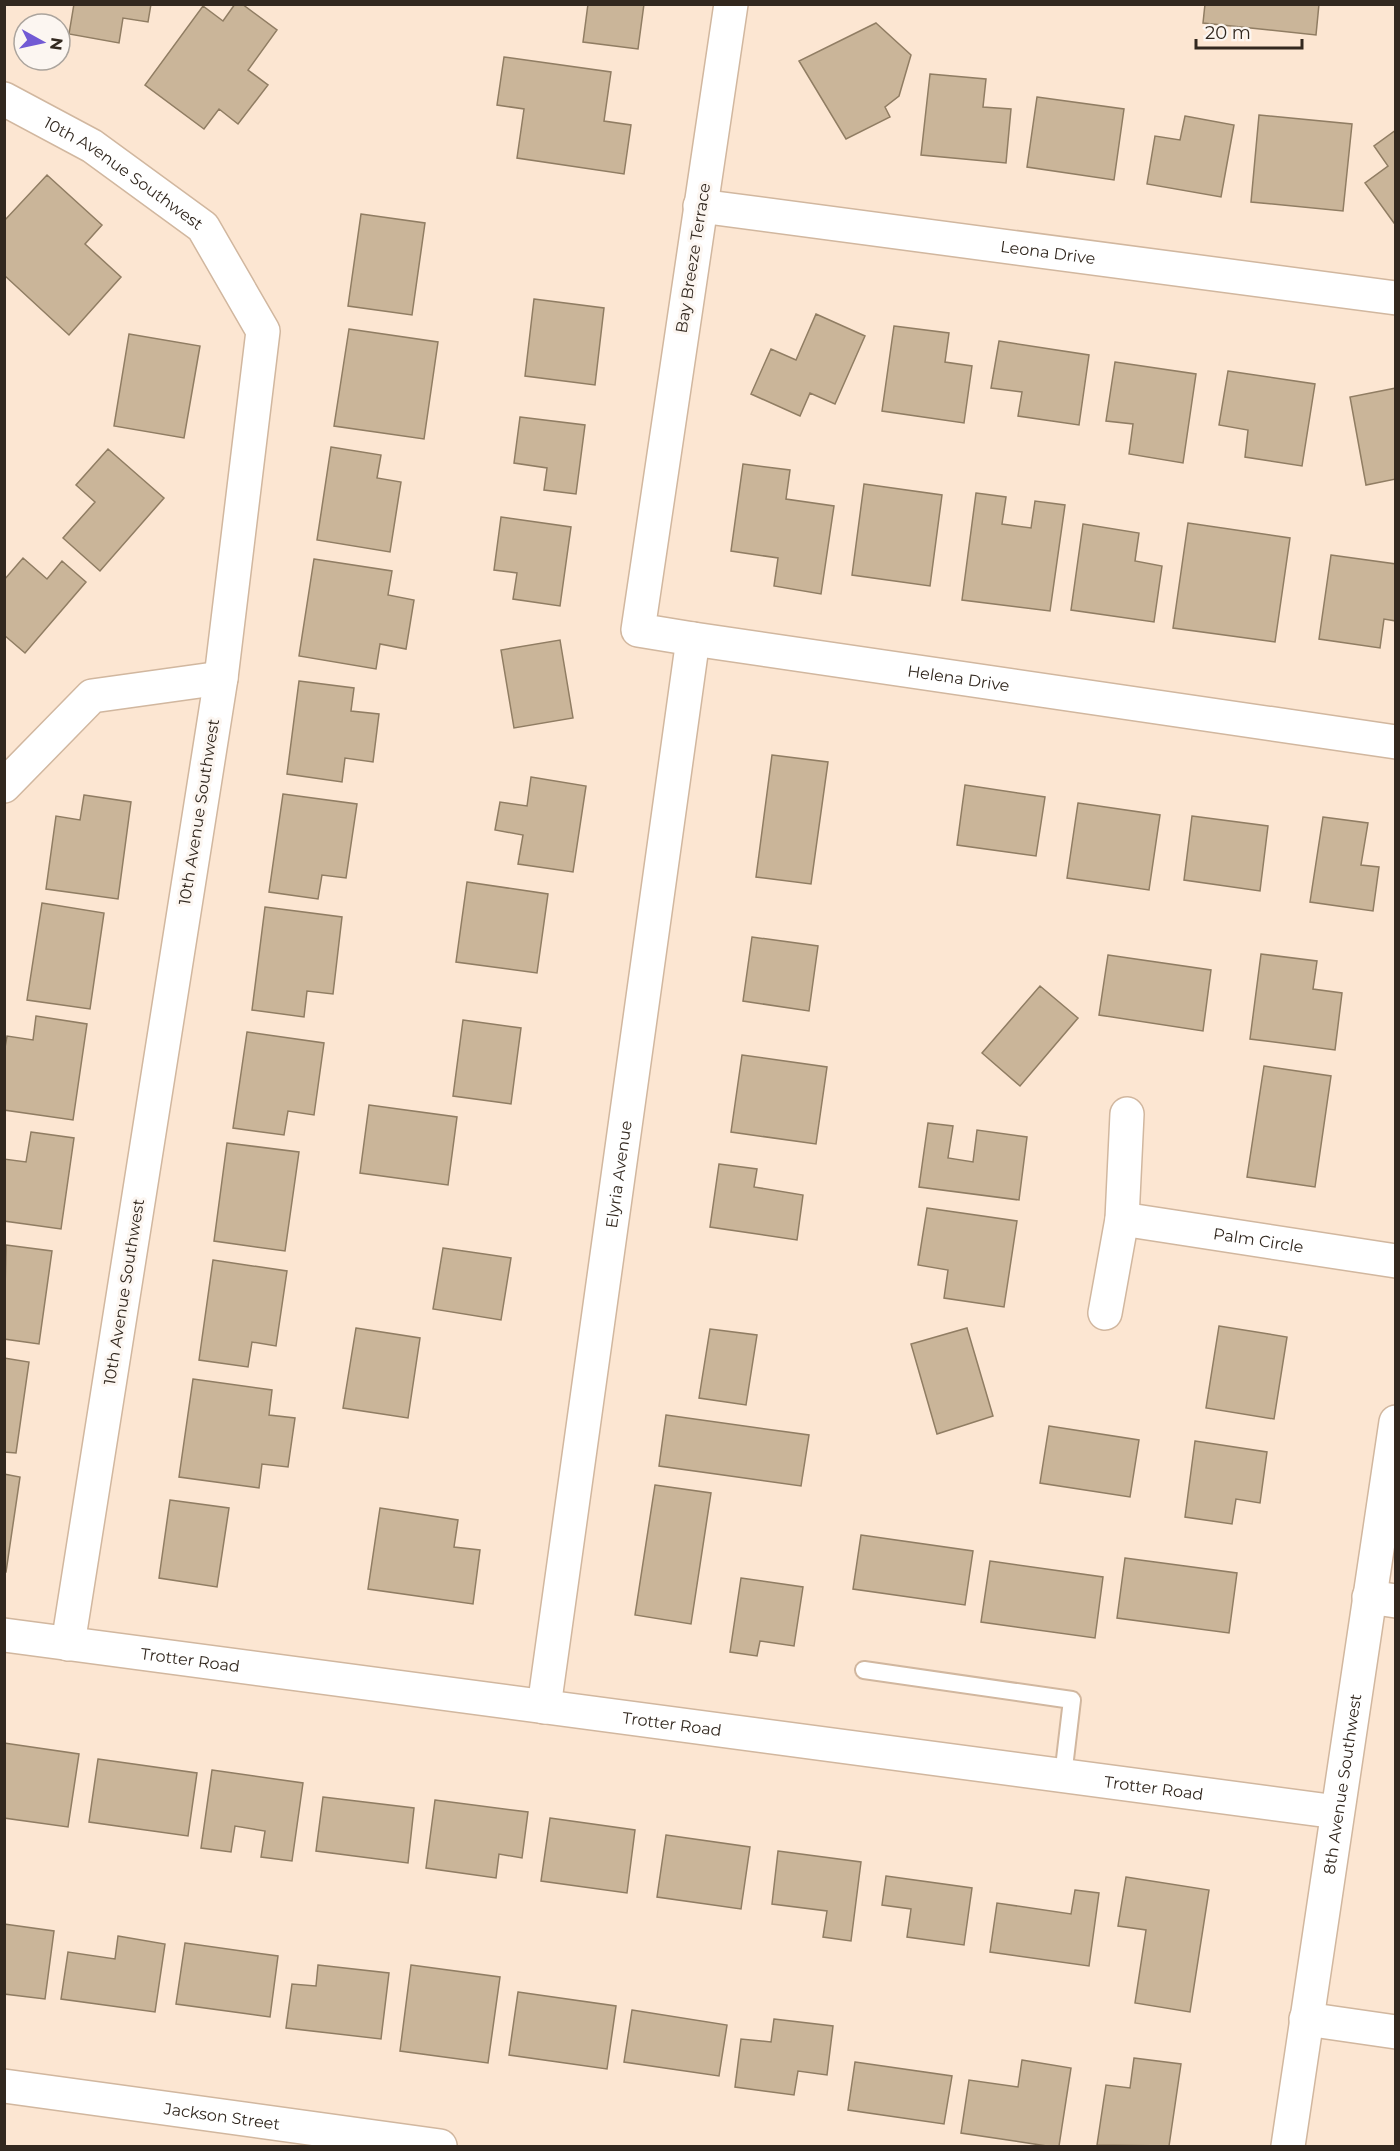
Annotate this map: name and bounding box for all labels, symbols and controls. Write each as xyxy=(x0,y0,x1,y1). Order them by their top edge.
north arrow xyxy=(12,12,72,72)
scale bar xyxy=(1196,12,1302,50)
text: 20 m xyxy=(1205,22,1251,44)
text: N xyxy=(46,36,67,52)
street label: 10th Avenue Southwest xyxy=(41,113,207,234)
street label: Bay Breeze Terrace xyxy=(672,182,714,334)
street label: Leona Drive xyxy=(999,236,1097,268)
street label: Helena Drive xyxy=(906,661,1011,695)
street label: 10th Avenue Southwest xyxy=(175,717,223,906)
street label: Elyria Avenue xyxy=(601,1119,635,1229)
street label: 10th Avenue Southwest xyxy=(100,1197,148,1386)
street label: Palm Circle xyxy=(1212,1224,1305,1256)
street label: Trotter Road xyxy=(140,1644,241,1676)
street label: 8th Avenue Southwest xyxy=(1319,1692,1365,1875)
street label: Trotter Road xyxy=(621,1708,723,1740)
street label: Trotter Road xyxy=(1103,1772,1205,1804)
street label: Jackson Street xyxy=(162,2098,282,2133)

